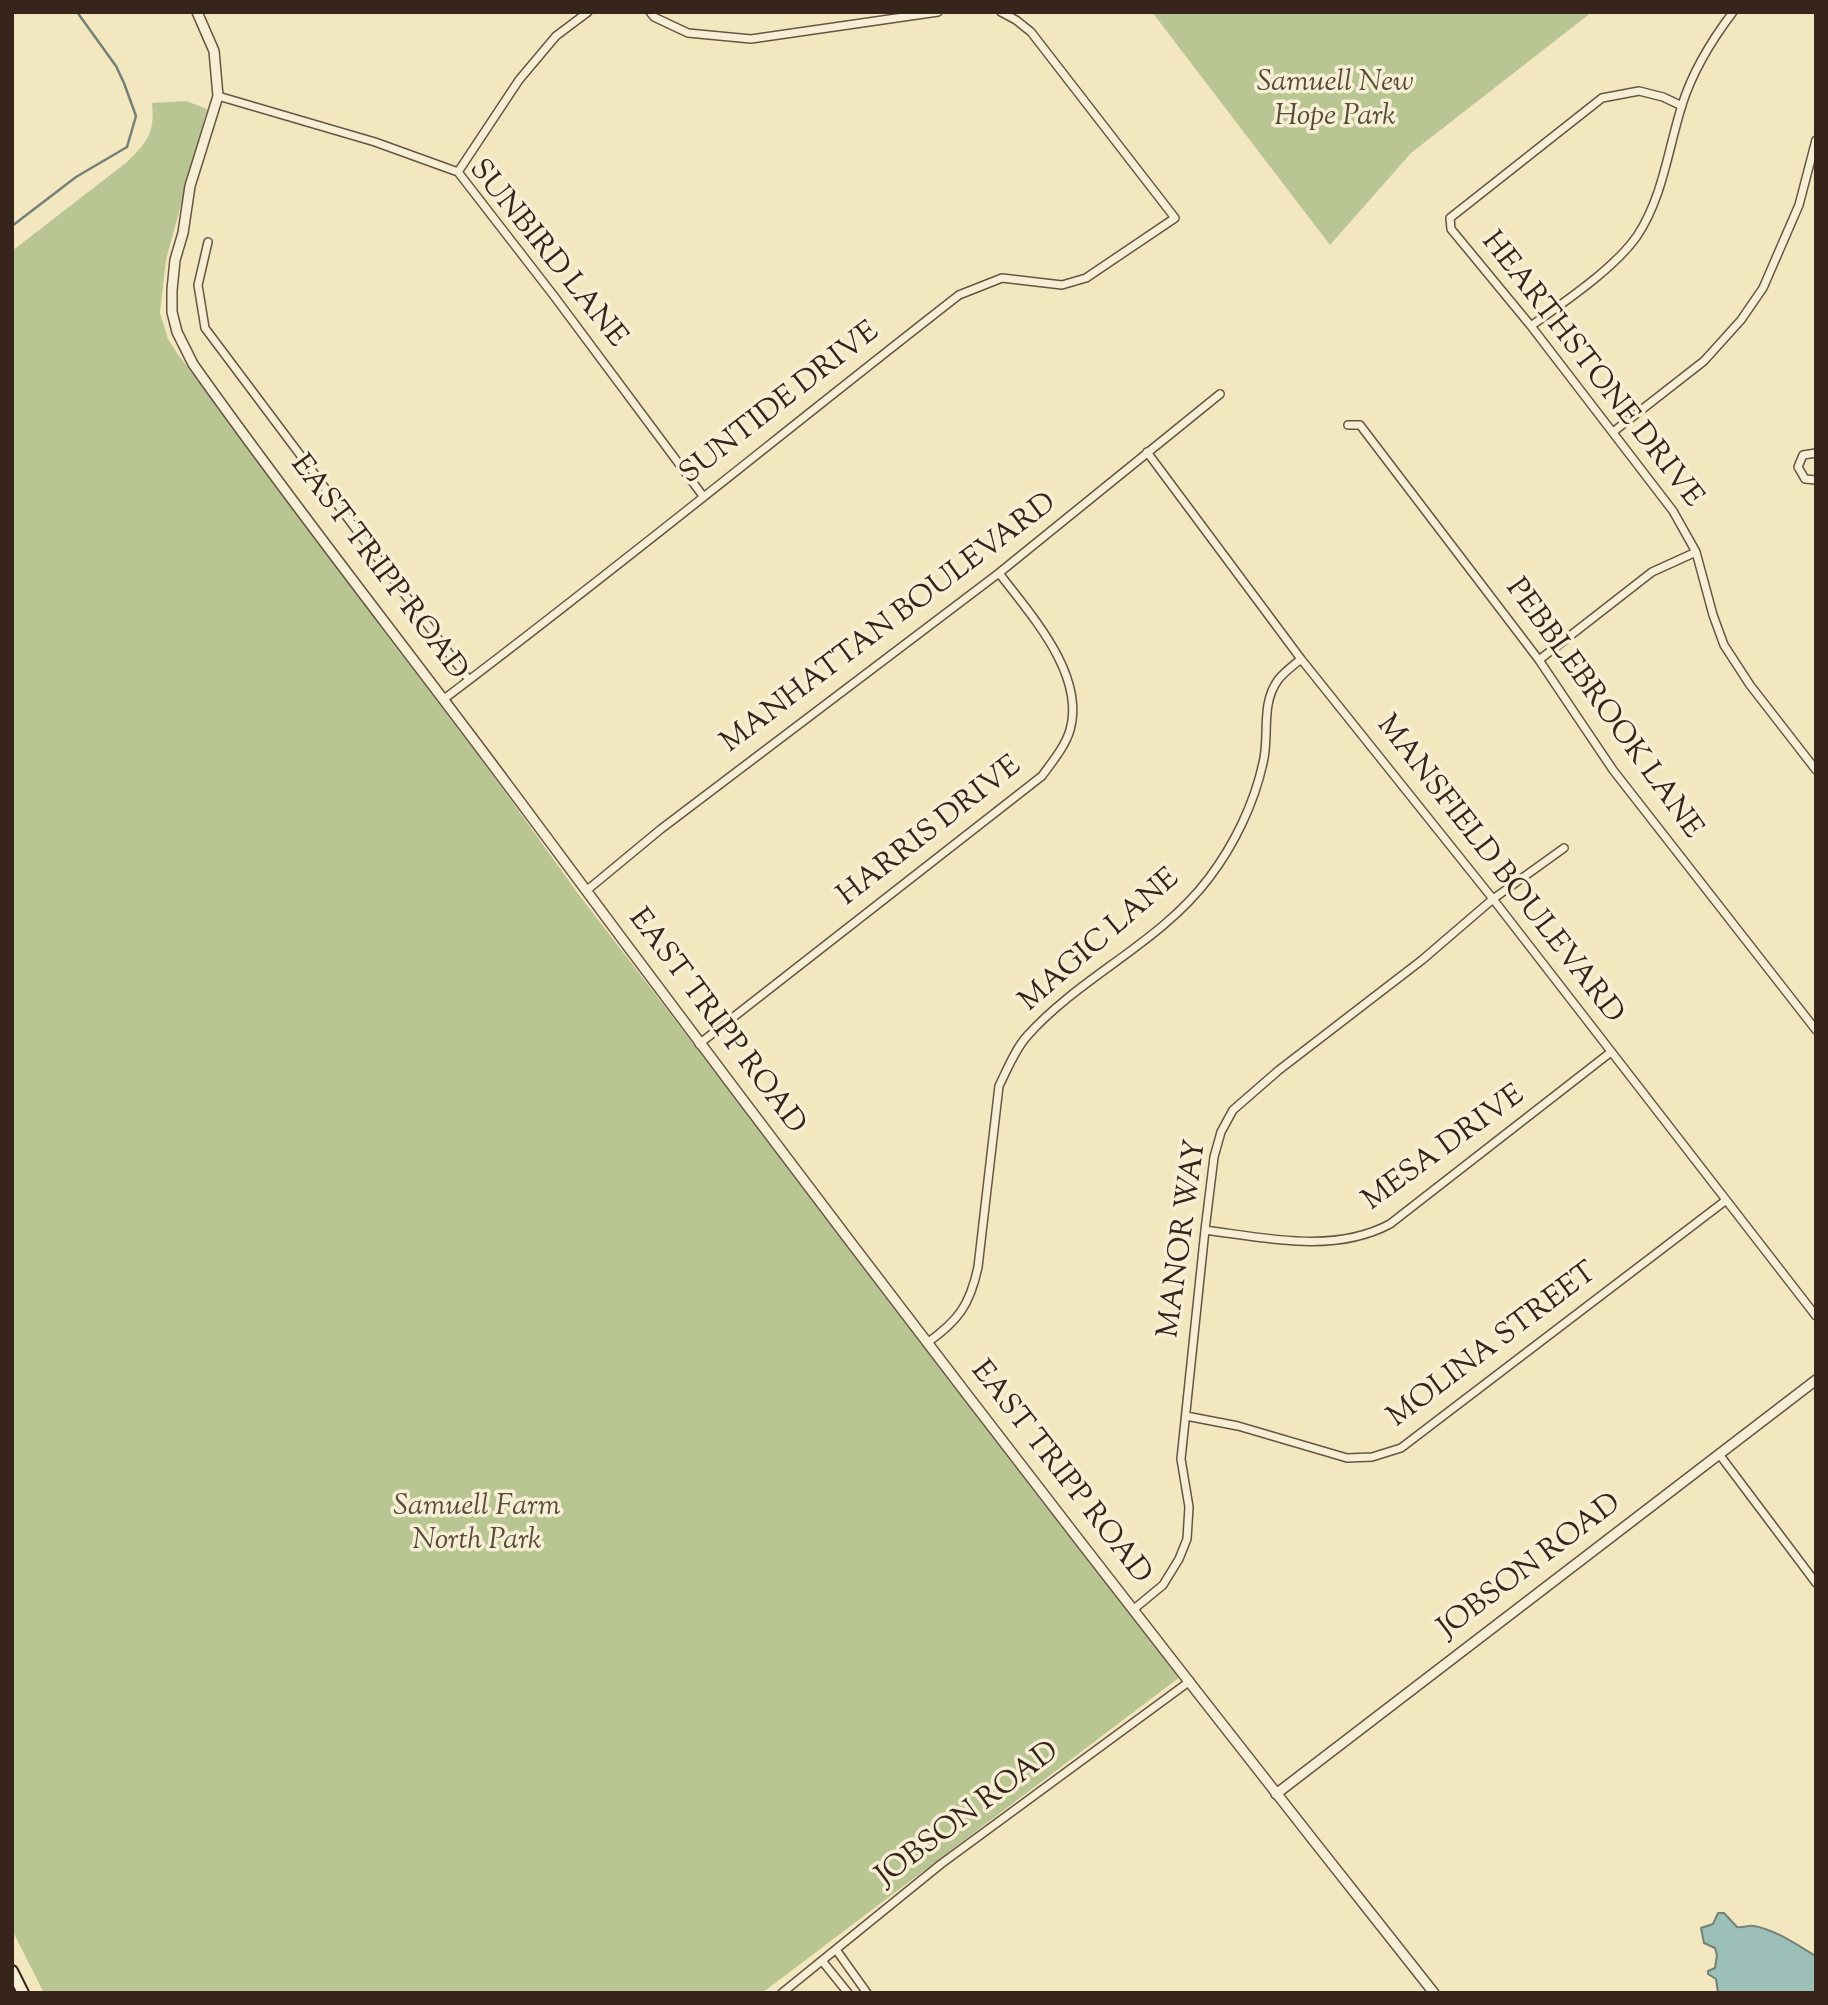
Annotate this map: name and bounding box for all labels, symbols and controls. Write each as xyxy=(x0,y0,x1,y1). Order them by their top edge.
park label: Samuell New Hope Park xyxy=(1257,67,1413,138)
street label: SUNBIRD LANE xyxy=(459,154,633,356)
street label: HEARTHSTONE DRIVE xyxy=(1471,226,1709,516)
street label: SUNTIDE DRIVE xyxy=(674,316,888,494)
street label: EAST TRIPP ROAD xyxy=(280,449,474,689)
street label: MANHATTAN BOULEVARD xyxy=(715,487,1065,763)
street label: PEBBLEBROOK LANE xyxy=(1496,573,1708,847)
street label: MANSFIELD BOULEVARD xyxy=(1366,710,1630,1032)
street label: HARRIS DRIVE xyxy=(832,750,1030,916)
street label: MAGIC LANE xyxy=(1014,863,1188,1021)
street label: EAST TRIPP ROAD xyxy=(618,903,812,1143)
street label: MESA DRIVE xyxy=(1357,1079,1533,1221)
street label: MANOR WAY xyxy=(1153,1138,1217,1340)
street label: MOLINA STREET xyxy=(1382,1257,1606,1437)
street label: EAST TRIPP ROAD xyxy=(961,1355,1157,1593)
street label: JOBSON ROAD xyxy=(1433,1488,1629,1648)
park label: Samuell Farm North Park xyxy=(393,1491,561,1562)
street label: JOBSON ROAD xyxy=(871,1736,1067,1896)

